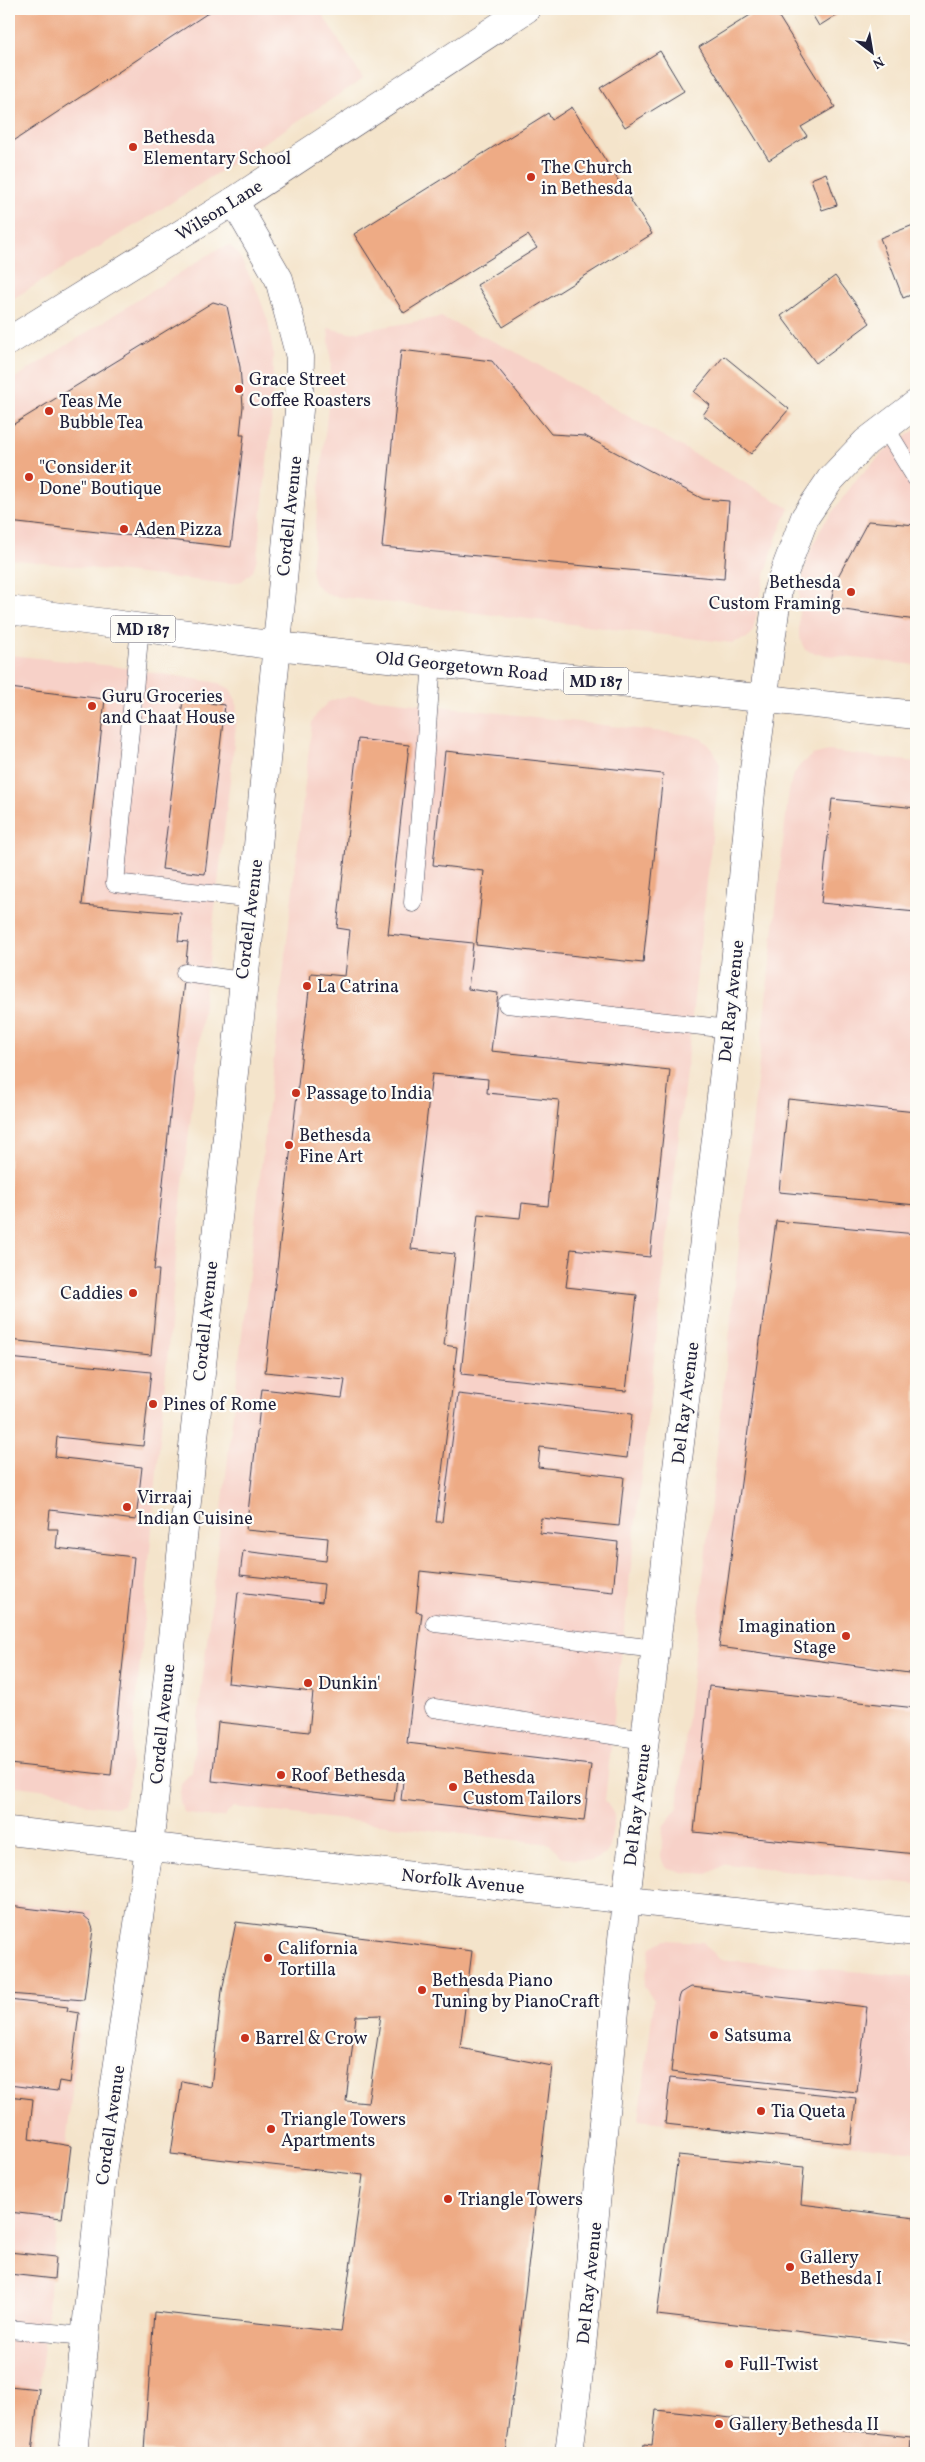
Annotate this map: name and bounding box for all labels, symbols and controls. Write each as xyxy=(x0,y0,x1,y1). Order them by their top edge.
north arrow xyxy=(848,28,898,78)
text: N xyxy=(869,51,887,73)
place label: Bethesda Elementary School xyxy=(143,126,291,172)
marker: Bethesda Elementary School xyxy=(127,141,139,153)
place label: The Church in Bethesda xyxy=(541,156,633,202)
marker: The Church in Bethesda xyxy=(525,171,537,183)
street label: Wilson Lane xyxy=(172,175,268,248)
place label: Grace Street Coffee Roasters xyxy=(249,368,371,414)
marker: Grace Street Coffee Roasters xyxy=(233,383,245,395)
place label: Teas Me Bubble Tea xyxy=(59,390,143,436)
marker: Teas Me Bubble Tea xyxy=(43,405,55,417)
street label: Cordell Avenue xyxy=(272,455,309,578)
place label: "Consider it Done" Boutique xyxy=(39,456,162,502)
marker: "Consider it Done" Boutique xyxy=(23,471,35,483)
place label: Aden Pizza xyxy=(134,518,222,543)
marker: Aden Pizza xyxy=(118,523,130,535)
place label: Bethesda Custom Framing xyxy=(709,571,841,617)
marker: Bethesda Custom Framing xyxy=(845,586,857,598)
road number: MD 187 xyxy=(110,616,176,642)
street label: Old Georgetown Road xyxy=(374,646,549,689)
road number: MD 187 xyxy=(564,668,628,694)
place label: Guru Groceries and Chaat House xyxy=(102,685,235,731)
marker: Guru Groceries and Chaat House xyxy=(86,700,98,712)
street label: Cordell Avenue xyxy=(231,858,270,981)
street label: Del Ray Avenue xyxy=(714,939,751,1064)
place label: La Catrina xyxy=(317,975,399,1000)
marker: La Catrina xyxy=(301,980,313,992)
place label: Passage to India xyxy=(306,1082,432,1107)
marker: Passage to India xyxy=(290,1087,302,1099)
place label: Bethesda Fine Art xyxy=(299,1124,371,1170)
marker: Bethesda Fine Art xyxy=(283,1139,295,1151)
street label: Cordell Avenue xyxy=(188,1260,225,1383)
place label: Caddies xyxy=(60,1282,123,1307)
marker: Caddies xyxy=(127,1287,139,1299)
street label: Del Ray Avenue xyxy=(667,1341,706,1466)
place label: Pines of Rome xyxy=(163,1393,277,1418)
marker: Pines of Rome xyxy=(147,1398,159,1410)
place label: Virraaj Indian Cuisine xyxy=(137,1486,253,1532)
marker: Virraaj Indian Cuisine xyxy=(121,1501,133,1513)
place label: Imagination Stage xyxy=(739,1615,836,1661)
marker: Imagination Stage xyxy=(840,1630,852,1642)
street label: Cordell Avenue xyxy=(145,1663,182,1786)
place label: Dunkin' xyxy=(318,1672,381,1697)
marker: Dunkin' xyxy=(302,1677,314,1689)
street label: Del Ray Avenue xyxy=(619,1743,658,1868)
place label: Roof Bethesda xyxy=(291,1764,406,1789)
place label: Bethesda Custom Tailors xyxy=(463,1766,581,1812)
marker: Roof Bethesda xyxy=(275,1769,287,1781)
marker: Bethesda Custom Tailors xyxy=(447,1781,459,1793)
street label: Norfolk Avenue xyxy=(400,1864,526,1901)
place label: California Tortilla xyxy=(278,1937,358,1983)
marker: California Tortilla xyxy=(262,1952,274,1964)
place label: Bethesda Piano Tuning by PianoCraft xyxy=(432,1969,600,2015)
marker: Bethesda Piano Tuning by PianoCraft xyxy=(416,1984,428,1996)
place label: Satsuma xyxy=(724,2024,792,2049)
place label: Barrel & Crow xyxy=(255,2027,367,2052)
marker: Satsuma xyxy=(708,2029,720,2041)
marker: Barrel & Crow xyxy=(239,2032,251,2044)
street label: Cordell Avenue xyxy=(91,2064,132,2187)
place label: Tia Queta xyxy=(771,2100,846,2125)
marker: Tia Queta xyxy=(755,2105,767,2117)
place label: Triangle Towers Apartments xyxy=(281,2108,406,2154)
marker: Triangle Towers Apartments xyxy=(265,2123,277,2135)
place label: Triangle Towers xyxy=(458,2188,583,2213)
marker: Triangle Towers xyxy=(442,2193,454,2205)
street label: Del Ray Avenue xyxy=(572,2221,609,2346)
place label: Gallery Bethesda I xyxy=(800,2246,882,2292)
marker: Gallery Bethesda I xyxy=(784,2261,796,2273)
place label: Full-Twist xyxy=(739,2353,819,2378)
marker: Full-Twist xyxy=(723,2358,735,2370)
place label: Gallery Bethesda II xyxy=(729,2413,879,2438)
marker: Gallery Bethesda II xyxy=(713,2418,725,2430)

